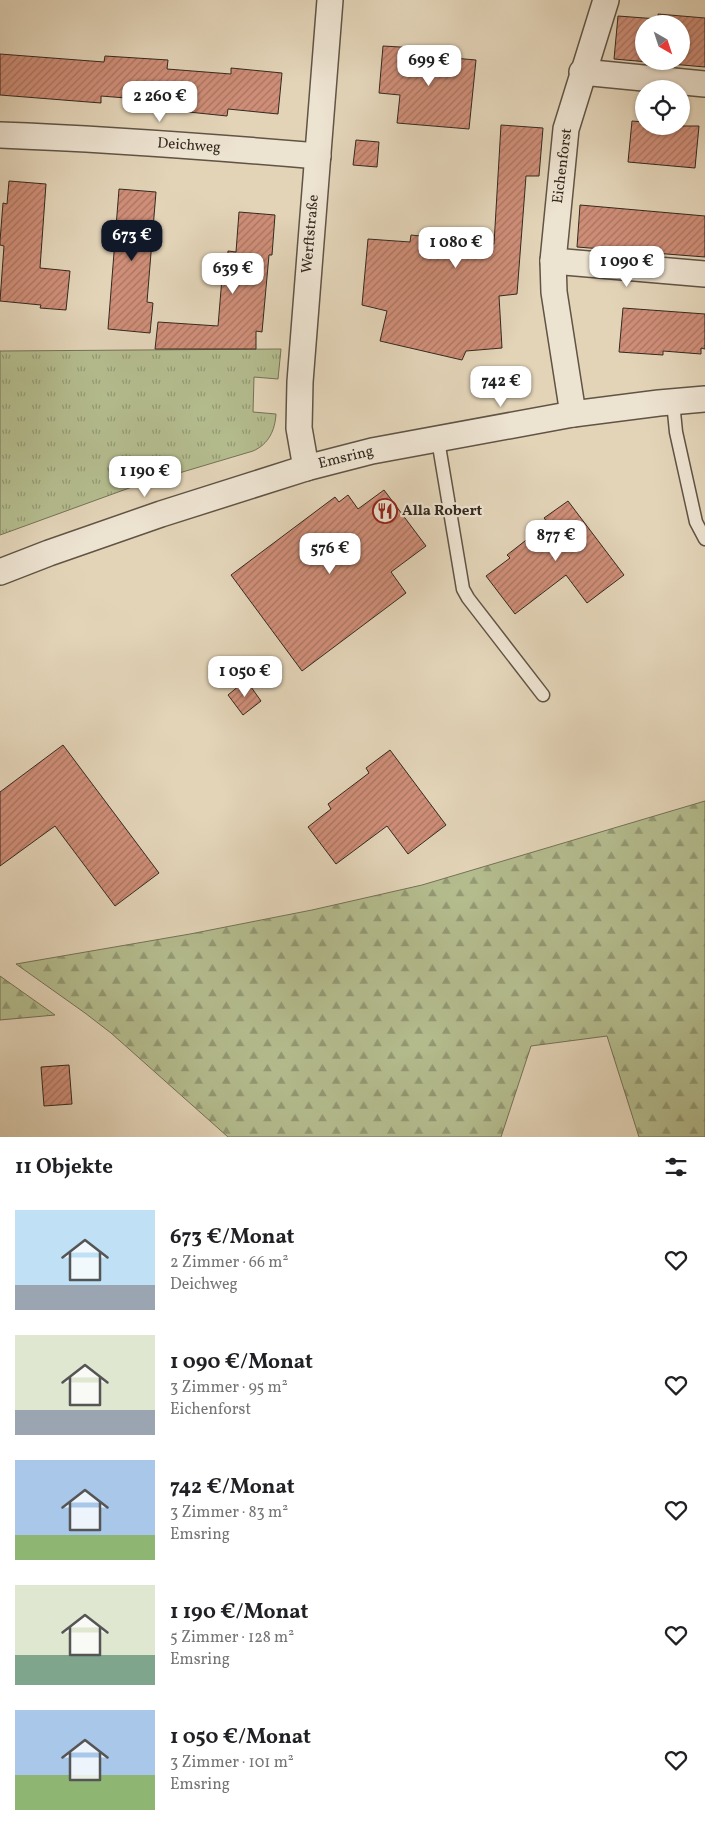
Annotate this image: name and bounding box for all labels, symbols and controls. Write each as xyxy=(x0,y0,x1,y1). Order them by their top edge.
north arrow xyxy=(635,15,690,70)
map controls xyxy=(635,15,690,135)
pin: 699 € xyxy=(394,44,464,87)
text: 699 € xyxy=(408,50,450,72)
pin: 2 260 € xyxy=(114,80,206,123)
button: locate xyxy=(635,80,690,135)
text: 2 260 € xyxy=(133,86,187,108)
street label: Eichenforst xyxy=(548,127,578,205)
street label: Deichweg xyxy=(157,133,222,159)
street label: Werftstraße xyxy=(297,194,325,274)
pin: 673 € xyxy=(97,220,167,262)
text: 673 € xyxy=(112,225,152,247)
pin: 1 080 € xyxy=(410,226,502,269)
text: 1 080 € xyxy=(429,232,483,254)
pin: 1 090 € xyxy=(581,246,673,288)
text: 1 090 € xyxy=(600,251,654,273)
pin: 639 € xyxy=(198,252,268,295)
text: 639 € xyxy=(213,258,253,280)
pin: 742 € xyxy=(466,366,536,408)
text: 742 € xyxy=(481,371,521,393)
street label: Emsring xyxy=(316,441,376,475)
pin: 1 190 € xyxy=(99,456,191,498)
text: 1 190 € xyxy=(120,461,170,483)
restaurant icon: Alla Robert xyxy=(372,498,398,524)
place label: Alla Robert xyxy=(402,501,483,522)
pin: 877 € xyxy=(521,520,591,562)
text: 877 € xyxy=(536,525,576,547)
pin: 576 € xyxy=(295,532,365,575)
text: 576 € xyxy=(311,538,349,560)
pin: 1 050 € xyxy=(199,656,291,698)
text: 1 050 € xyxy=(219,661,271,683)
text: 11 Objekte xyxy=(15,1153,113,1182)
icon: filters xyxy=(662,1153,690,1181)
text: 673 €/Monat xyxy=(170,1223,294,1252)
icon: home xyxy=(55,1230,115,1290)
icon: heart xyxy=(662,1246,690,1274)
text: 2 Zimmer · 66 m² xyxy=(170,1252,288,1274)
text: Deichweg xyxy=(170,1274,238,1296)
text: 1 090 €/Monat xyxy=(170,1348,313,1377)
icon: home xyxy=(55,1355,115,1415)
icon: heart xyxy=(662,1371,690,1399)
text: 3 Zimmer · 95 m² xyxy=(170,1377,288,1399)
text: Eichenforst xyxy=(170,1399,251,1421)
text: 742 €/Monat xyxy=(170,1473,295,1502)
icon: home xyxy=(55,1480,115,1540)
icon: heart xyxy=(662,1496,690,1524)
text: 3 Zimmer · 83 m² xyxy=(170,1502,288,1524)
text: Emsring xyxy=(170,1524,230,1546)
text: 1 190 €/Monat xyxy=(170,1598,308,1627)
icon: home xyxy=(55,1605,115,1665)
icon: heart xyxy=(662,1621,690,1649)
text: 5 Zimmer · 128 m² xyxy=(170,1627,294,1649)
text: Emsring xyxy=(170,1649,230,1671)
text: 1 050 €/Monat xyxy=(170,1723,311,1752)
icon: home xyxy=(55,1730,115,1790)
icon: heart xyxy=(662,1746,690,1774)
text: 3 Zimmer · 101 m² xyxy=(170,1752,294,1774)
text: Emsring xyxy=(170,1774,230,1796)

